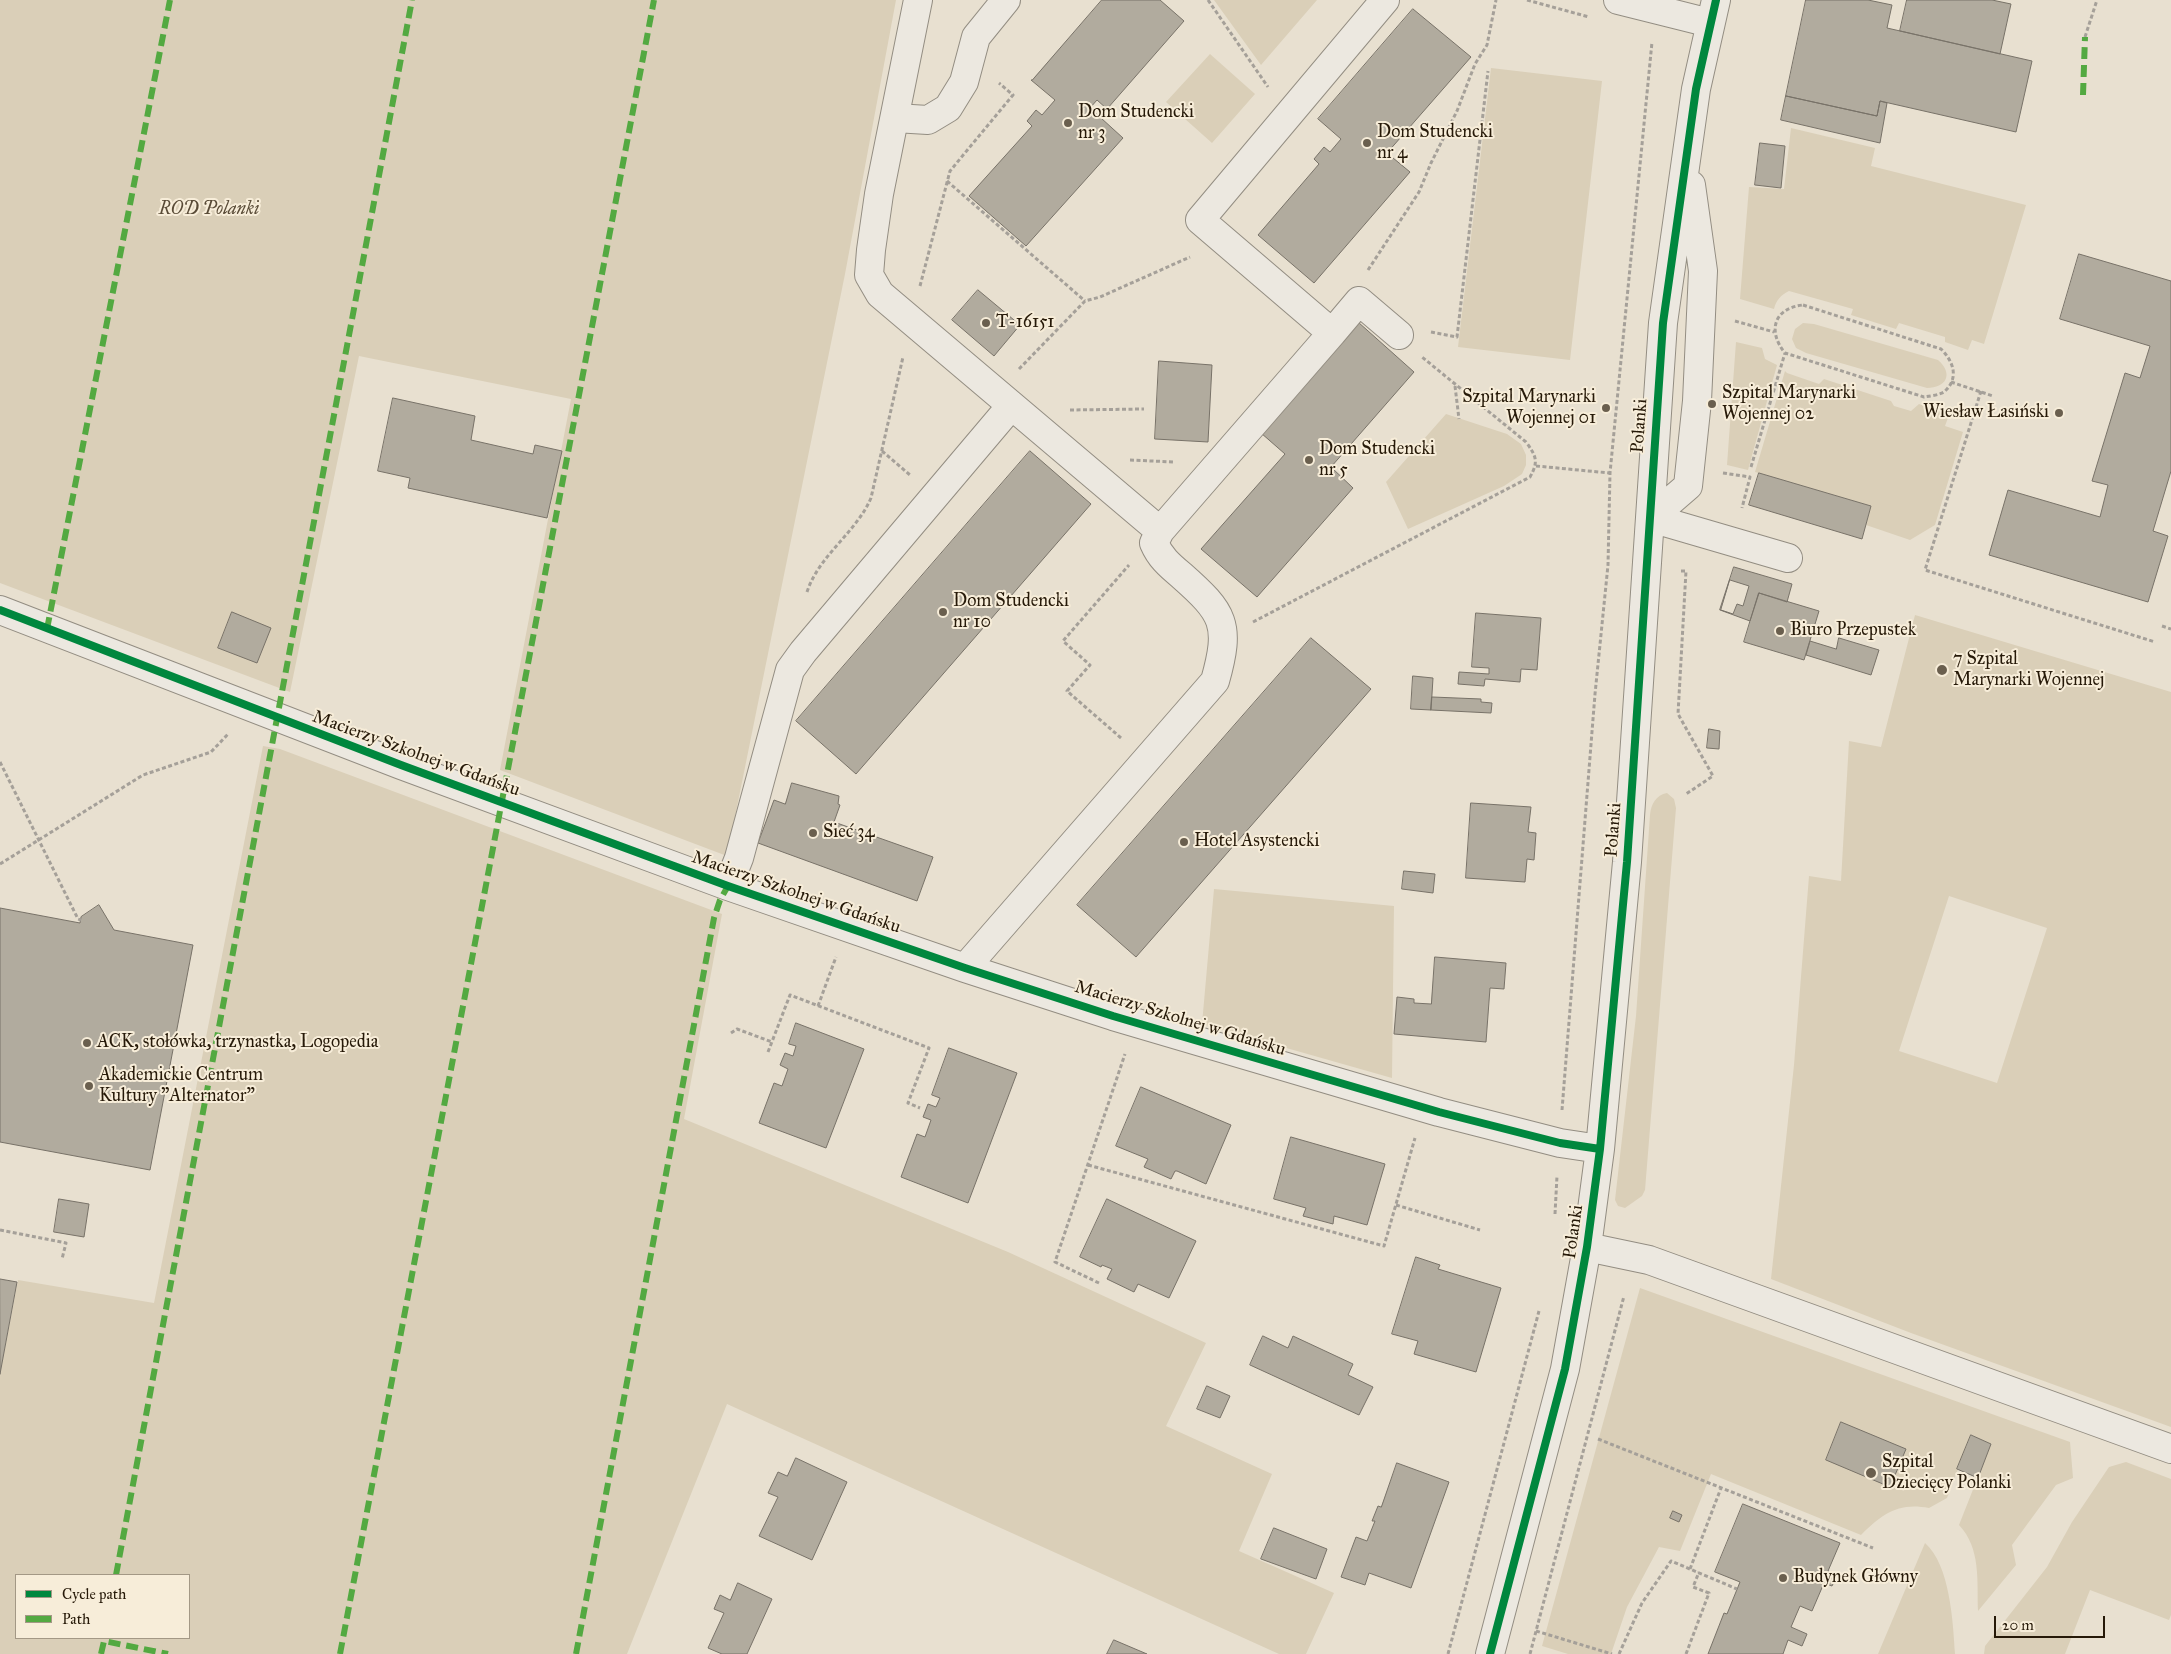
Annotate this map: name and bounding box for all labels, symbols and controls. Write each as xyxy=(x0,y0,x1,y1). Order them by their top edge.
place label: Dom Studencki nr 3 xyxy=(1078,102,1194,144)
marker: Dom Studencki nr 3 xyxy=(1062,117,1074,129)
place label: Dom Studencki nr 4 xyxy=(1377,122,1493,164)
marker: Dom Studencki nr 4 xyxy=(1361,137,1373,149)
park label: ROD Polanki xyxy=(159,199,259,221)
place label: T-16151 xyxy=(996,312,1054,334)
marker: T-16151 xyxy=(980,317,992,329)
place label: Szpital Marynarki Wojennej 02 xyxy=(1722,383,1856,426)
place label: Szpital Marynarki Wojennej 01 xyxy=(1462,387,1596,429)
street label: Polanki xyxy=(1627,398,1653,454)
marker: Szpital Marynarki Wojennej 02 xyxy=(1706,398,1718,410)
marker: Szpital Marynarki Wojennej 01 xyxy=(1600,402,1612,414)
place label: Wiesław Łasiński xyxy=(1923,402,2049,424)
marker: Wiesław Łasiński xyxy=(2053,407,2065,419)
place label: Dom Studencki nr 5 xyxy=(1319,439,1435,482)
marker: Dom Studencki nr 5 xyxy=(1303,454,1315,466)
place label: Dom Studencki nr 10 xyxy=(953,591,1069,634)
marker: Dom Studencki nr 10 xyxy=(937,606,949,618)
place label: Biuro Przepustek xyxy=(1790,620,1916,642)
marker: Biuro Przepustek xyxy=(1774,625,1786,637)
place label: 7 Szpital Marynarki Wojennej xyxy=(1953,649,2104,692)
marker: 7 Szpital Marynarki Wojennej xyxy=(1935,663,1949,677)
street label: Macierzy Szkolnej w Gdańsku xyxy=(309,706,523,802)
street label: Polanki xyxy=(1601,802,1627,858)
place label: Sieć 34 xyxy=(823,822,874,844)
marker: Sieć 34 xyxy=(807,827,819,839)
place label: Hotel Asystencki xyxy=(1194,831,1319,853)
marker: Hotel Asystencki xyxy=(1178,836,1190,848)
street label: Macierzy Szkolnej w Gdańsku xyxy=(689,847,903,939)
street label: Macierzy Szkolnej w Gdańsku xyxy=(1072,977,1288,1061)
place label: ACK, stołówka, trzynastka, Logopedia xyxy=(97,1032,378,1054)
marker: ACK, stołówka, trzynastka, Logopedia xyxy=(81,1037,93,1049)
place label: Akademickie Centrum Kultury "Alternator" xyxy=(99,1065,263,1108)
marker: Akademickie Centrum Kultury "Alternator" xyxy=(83,1080,95,1092)
street label: Polanki xyxy=(1560,1204,1588,1260)
place label: Szpital Dziecięcy Polanki xyxy=(1882,1452,2011,1495)
marker: Szpital Dziecięcy Polanki xyxy=(1864,1466,1878,1480)
place label: Budynek Główny xyxy=(1793,1567,1918,1589)
marker: Budynek Główny xyxy=(1777,1572,1789,1584)
legend xyxy=(15,1574,190,1639)
text: Cycle path xyxy=(62,1585,126,1603)
scale bar xyxy=(1996,1606,2107,1638)
text: Path xyxy=(62,1610,90,1628)
text: 20 m xyxy=(2002,1616,2034,1634)

